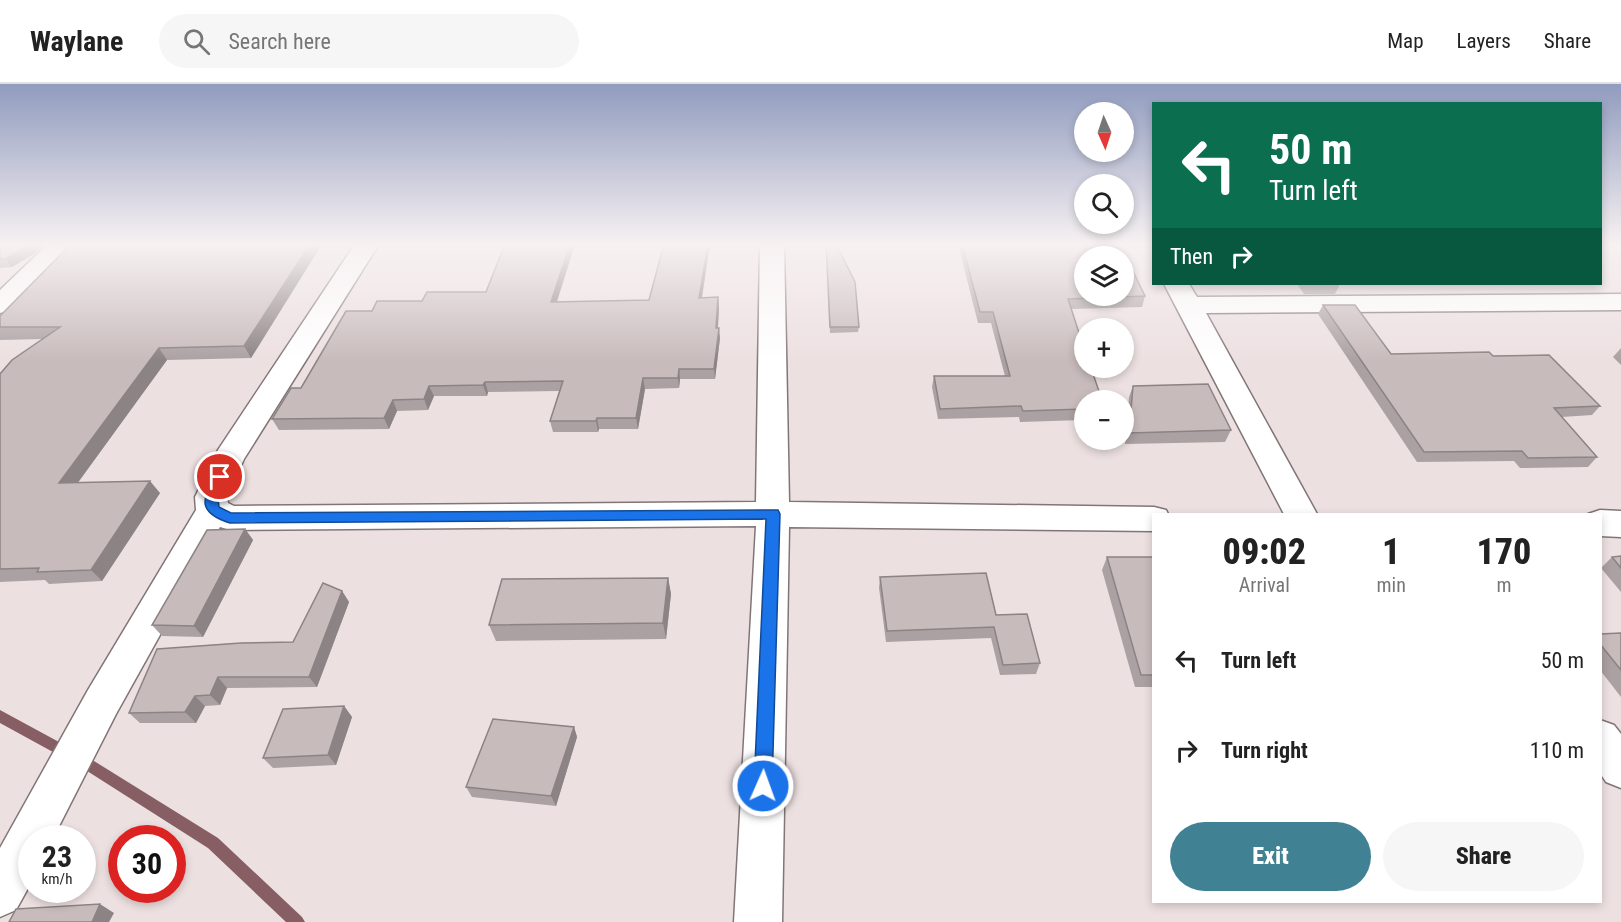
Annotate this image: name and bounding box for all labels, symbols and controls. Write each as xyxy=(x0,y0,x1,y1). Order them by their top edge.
search box xyxy=(159,14,579,68)
text: Waylane xyxy=(30,25,123,58)
icon: search xyxy=(180,25,213,58)
text: Search here xyxy=(228,29,331,54)
text: Map xyxy=(1387,29,1424,53)
text: Layers xyxy=(1457,29,1511,53)
text: Share xyxy=(1544,29,1591,53)
north arrow xyxy=(1074,102,1134,162)
map controls xyxy=(1074,102,1134,450)
text: 50 m xyxy=(1269,125,1352,174)
icon: left xyxy=(1170,126,1248,204)
button: search xyxy=(1074,174,1134,234)
text: Turn left xyxy=(1269,175,1358,207)
icon: right xyxy=(1225,240,1258,273)
text: Then xyxy=(1170,244,1213,269)
button: layers xyxy=(1074,246,1134,306)
button: + xyxy=(1074,318,1134,378)
button: − xyxy=(1074,390,1134,450)
pin xyxy=(194,451,245,502)
icon: arrive xyxy=(203,460,236,493)
text: 09:02 xyxy=(1223,531,1306,573)
text: 1 xyxy=(1382,531,1400,573)
text: 170 xyxy=(1476,531,1531,573)
text: Arrival xyxy=(1239,573,1290,597)
text: min xyxy=(1377,573,1406,597)
text: m xyxy=(1496,573,1511,597)
icon: left xyxy=(1170,644,1203,677)
text: Turn left xyxy=(1221,648,1296,673)
text: 50 m xyxy=(1541,648,1584,673)
icon: right xyxy=(1170,734,1203,767)
text: Turn right xyxy=(1221,738,1308,763)
text: 110 m xyxy=(1530,738,1584,763)
position arrow xyxy=(731,754,795,818)
button: Exit xyxy=(1170,822,1371,891)
button: Share xyxy=(1383,822,1584,891)
speed limit sign: 30 xyxy=(108,825,186,903)
text: 23 xyxy=(42,839,72,874)
text: km/h xyxy=(42,870,72,888)

